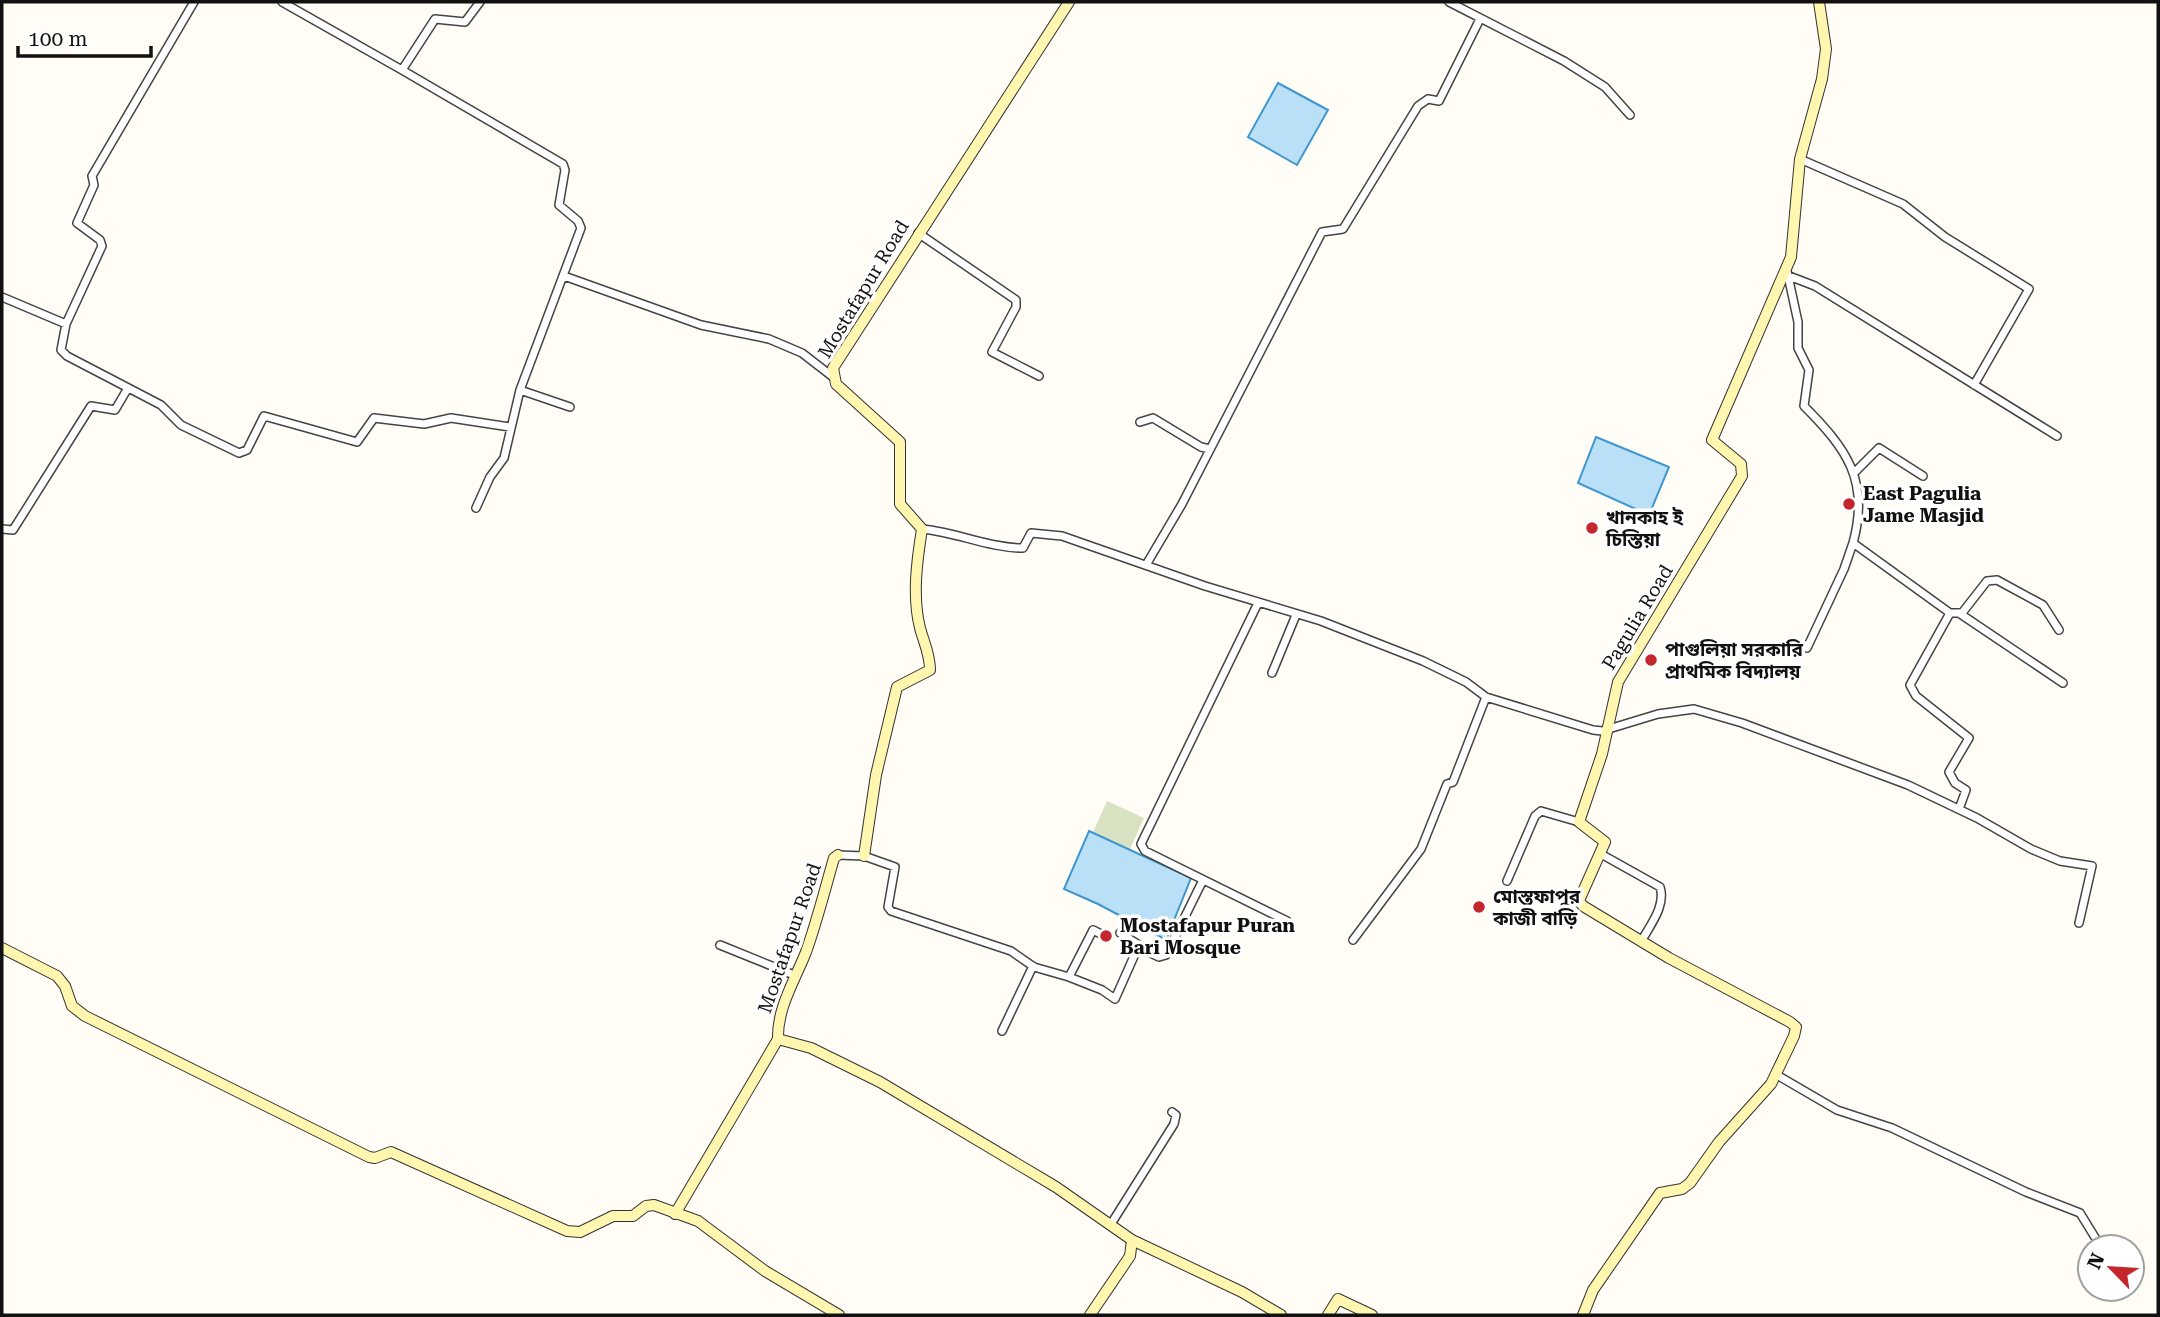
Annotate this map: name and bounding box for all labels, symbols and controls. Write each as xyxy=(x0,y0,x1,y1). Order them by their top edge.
scale bar xyxy=(18,14,150,58)
text: 100 m xyxy=(28,27,88,51)
street label: Mostafapur Road xyxy=(813,216,914,362)
place label: East Pagulia Jame Masjid xyxy=(1863,482,1984,527)
marker: East Pagulia Jame Masjid xyxy=(1841,496,1857,512)
place label: খানকাহ ই চিস্তিয়া xyxy=(1605,506,1684,551)
marker: খানকাহ ই চিস্তিয়া xyxy=(1584,520,1600,536)
street label: Pagulia Road xyxy=(1597,561,1678,674)
place label: পাগুলিয়া সরকারি প্রাথমিক বিদ্যালয় xyxy=(1665,638,1803,683)
marker: পাগুলিয়া সরকারি প্রাথমিক বিদ্যালয় xyxy=(1643,652,1659,668)
street label: Mostafapur Road xyxy=(753,860,826,1016)
place label: মোস্তফাপুর কাজী বাড়ি xyxy=(1492,885,1581,930)
marker: মোস্তফাপুর কাজী বাড়ি xyxy=(1471,899,1487,915)
place label: Mostafapur Puran Bari Mosque xyxy=(1120,914,1295,959)
marker: Mostafapur Puran Bari Mosque xyxy=(1098,928,1114,944)
north arrow xyxy=(2076,1233,2146,1303)
text: N xyxy=(2083,1249,2110,1273)

